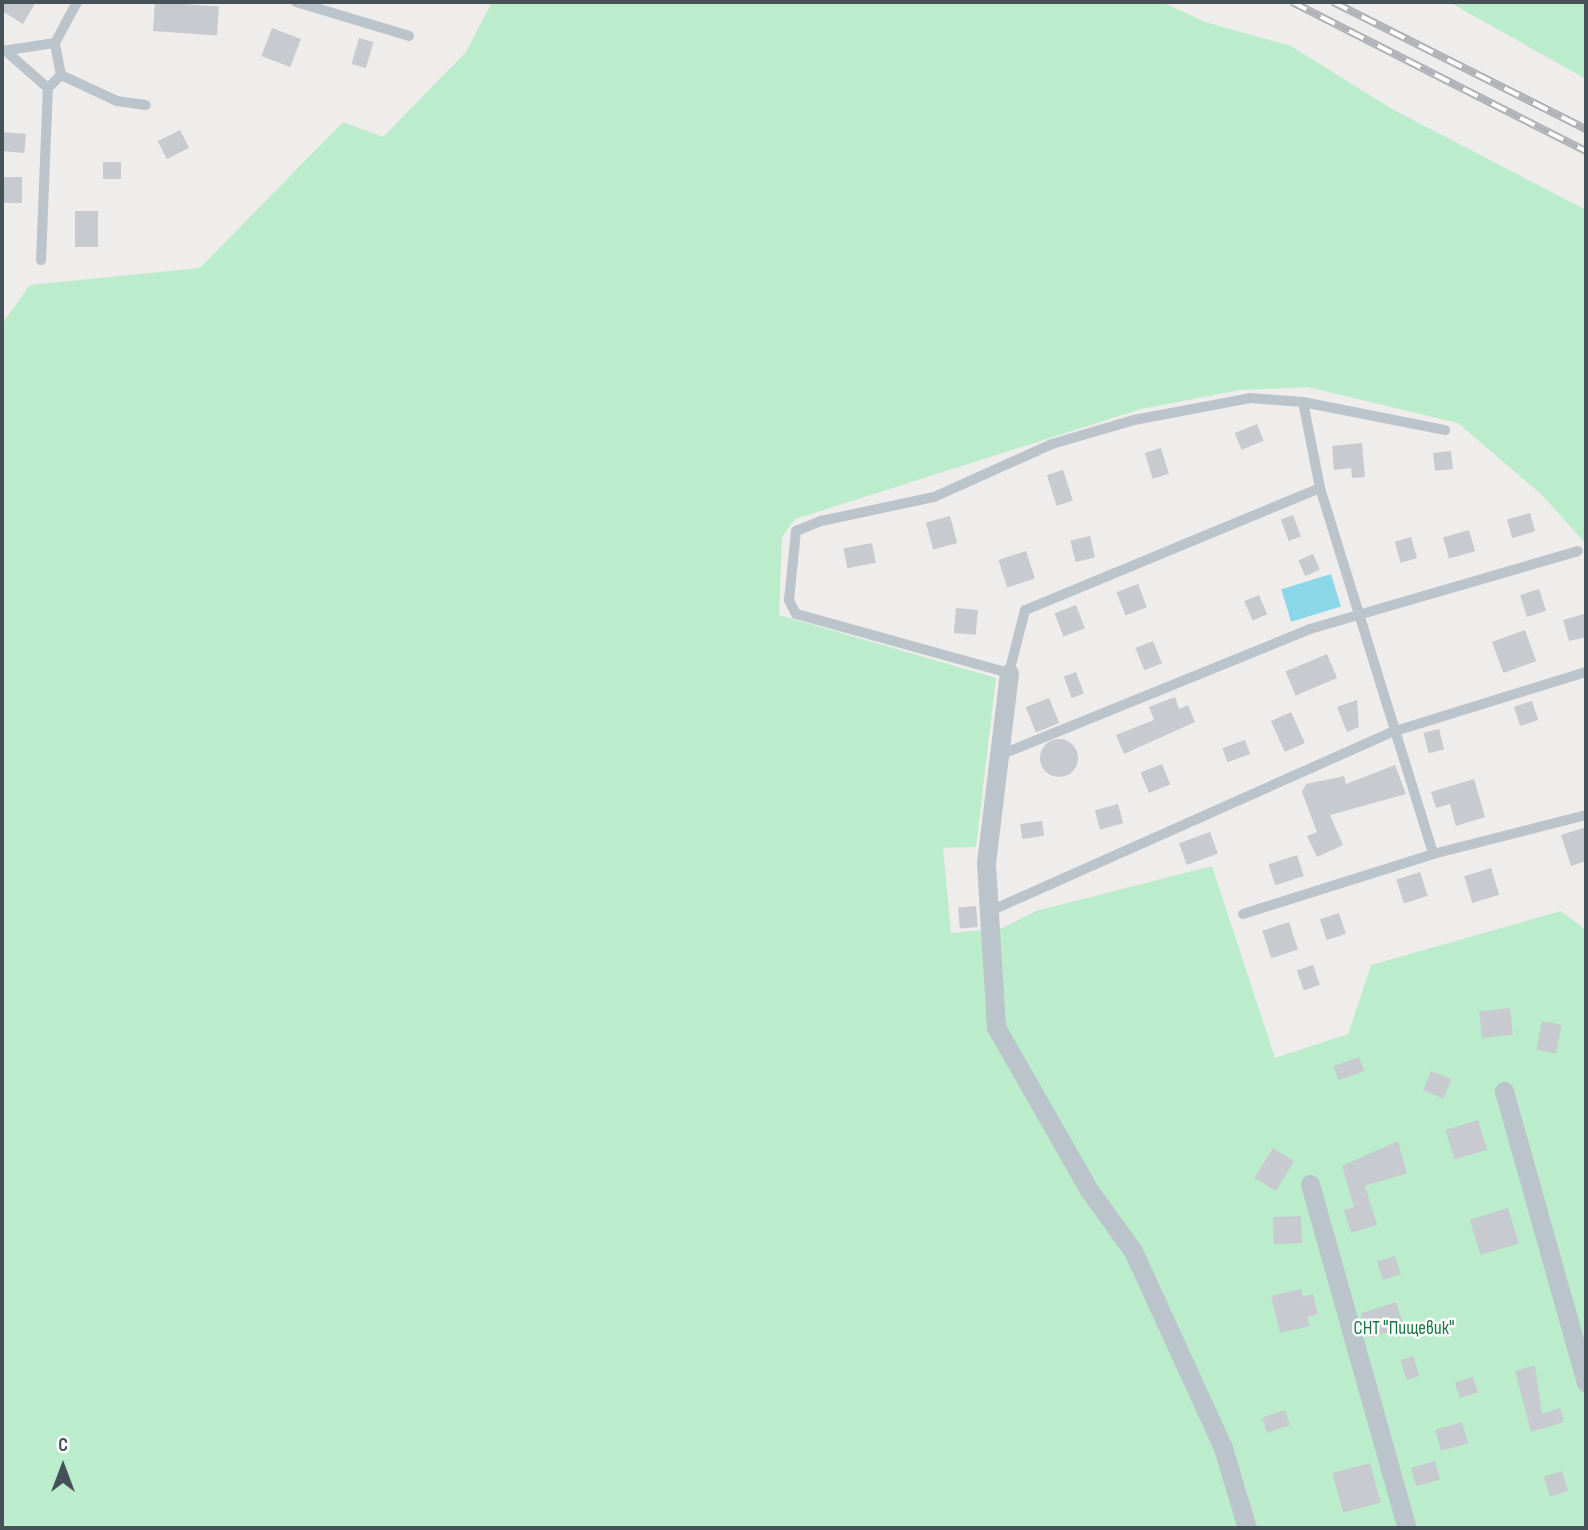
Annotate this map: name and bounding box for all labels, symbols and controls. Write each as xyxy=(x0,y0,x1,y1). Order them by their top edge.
park label: СНТ "Пищевик" xyxy=(1353,1318,1455,1340)
north arrow xyxy=(28,1432,98,1502)
text: С xyxy=(58,1434,68,1457)

